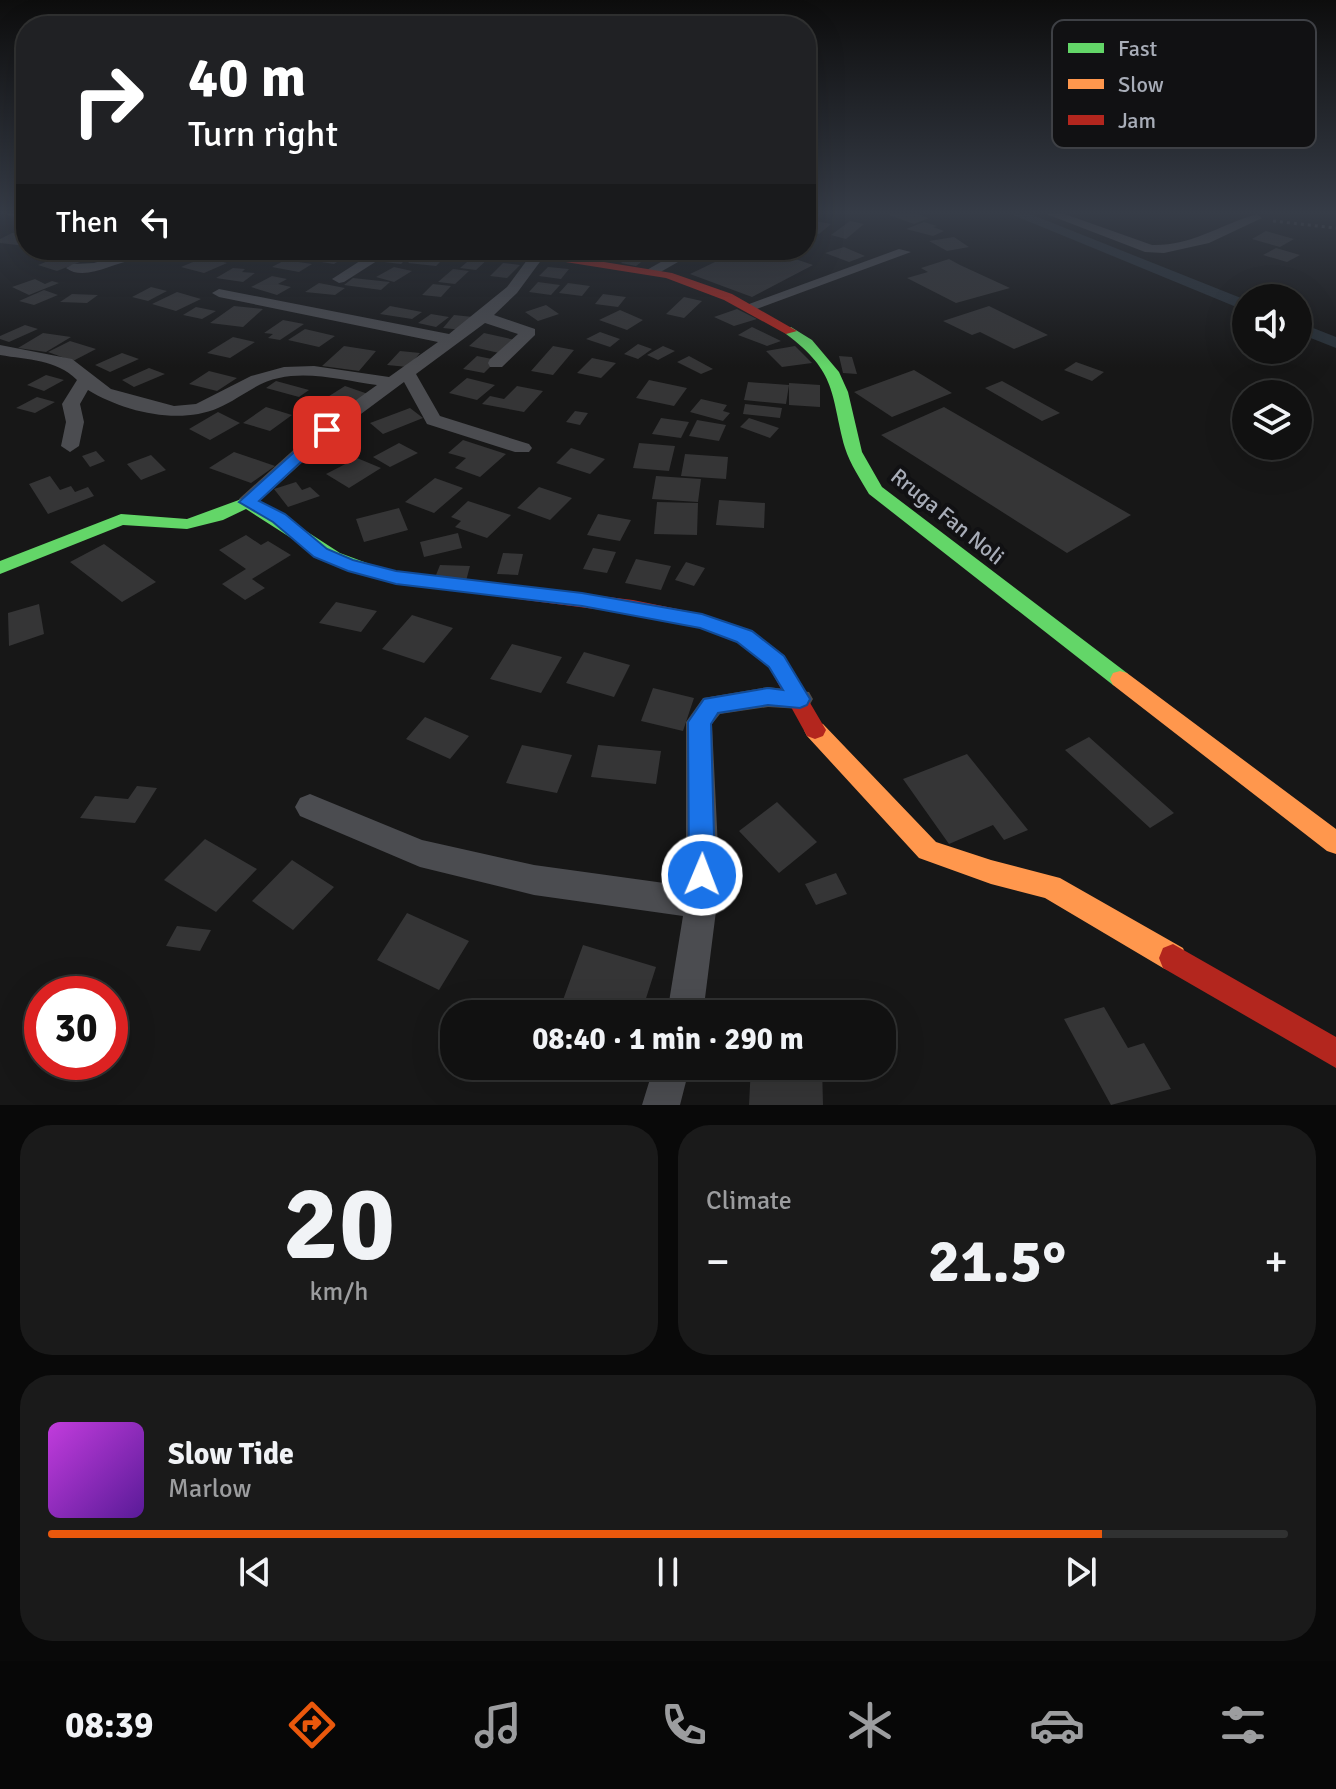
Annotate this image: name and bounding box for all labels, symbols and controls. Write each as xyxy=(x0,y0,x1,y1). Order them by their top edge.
legend xyxy=(1052,20,1316,148)
text: Fast xyxy=(1118,35,1158,62)
text: 40 m xyxy=(188,43,306,112)
icon: right xyxy=(56,48,160,152)
text: Slow xyxy=(1118,71,1164,98)
text: Jam xyxy=(1118,107,1156,134)
text: Turn right xyxy=(188,112,338,157)
icon: left xyxy=(134,200,178,244)
text: Then xyxy=(56,204,118,241)
map controls xyxy=(1232,284,1312,460)
button: sound xyxy=(1232,284,1312,364)
button: layers xyxy=(1232,380,1312,460)
pin xyxy=(293,396,361,464)
icon: arrive xyxy=(305,408,349,452)
street label: Rruga Fan Noli xyxy=(885,462,1010,570)
position arrow xyxy=(660,833,744,917)
speed limit sign: 30 xyxy=(24,976,128,1080)
text: 08:40 · 1 min · 290 m xyxy=(532,1021,804,1058)
text: 20 xyxy=(283,1160,395,1288)
text: Climate xyxy=(706,1185,792,1217)
text: 21.5° xyxy=(928,1225,1066,1299)
text: − xyxy=(706,1235,730,1289)
text: + xyxy=(1264,1235,1288,1289)
text: km/h xyxy=(310,1276,368,1308)
text: Slow Tide xyxy=(168,1436,294,1473)
text: Marlow xyxy=(168,1473,251,1505)
icon: previous xyxy=(233,1550,277,1594)
icon: pause xyxy=(646,1550,690,1594)
icon: next xyxy=(1059,1550,1103,1594)
icon: directions xyxy=(284,1697,340,1753)
icon: music xyxy=(470,1697,526,1753)
icon: phone xyxy=(656,1697,712,1753)
icon: climate xyxy=(842,1697,898,1753)
icon: car xyxy=(1029,1697,1085,1753)
icon: filters xyxy=(1215,1697,1271,1753)
text: 08:39 xyxy=(65,1703,153,1748)

